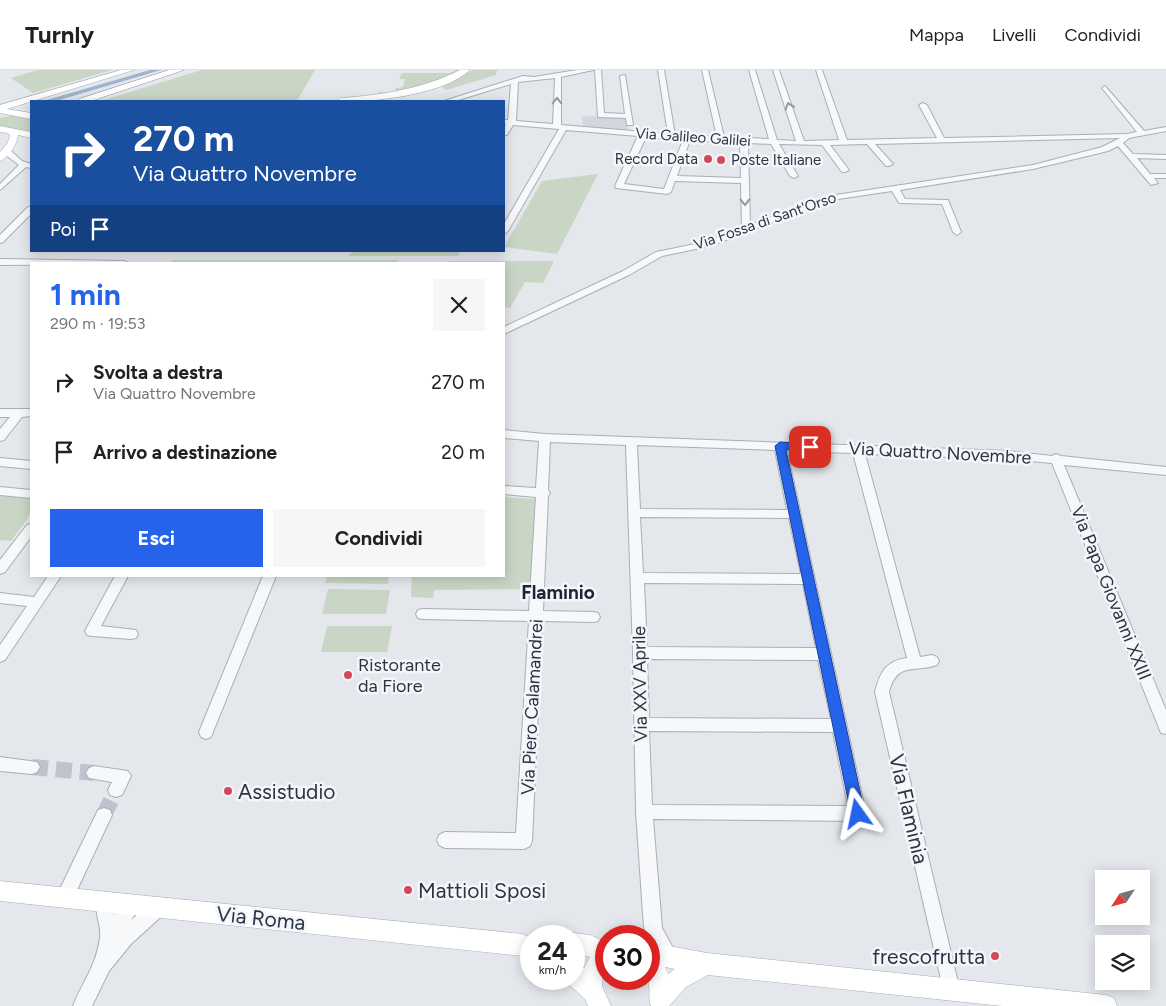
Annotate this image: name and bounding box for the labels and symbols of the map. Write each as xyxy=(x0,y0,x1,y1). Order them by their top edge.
one-way arrow xyxy=(552,97,562,104)
one-way arrow xyxy=(785,103,795,111)
street label: Via Galileo Galilei xyxy=(635,124,751,150)
place label: Record Data xyxy=(615,150,698,168)
place label: Poste Italiane xyxy=(731,151,821,169)
marker: Record Data xyxy=(702,153,714,165)
marker: Poste Italiane xyxy=(715,154,727,166)
street label: Via Fossa di Sant'Orso xyxy=(691,188,839,254)
one-way arrow xyxy=(740,198,750,206)
pin xyxy=(789,426,831,468)
street label: Via Quattro Novembre xyxy=(848,437,1032,469)
street label: Via Papa Giovanni XXIII xyxy=(1066,503,1156,683)
district label: Flaminio xyxy=(521,581,595,604)
street label: Via Piero Calamandrei xyxy=(516,618,548,796)
street label: Via XXV Aprile xyxy=(628,626,652,742)
place label: Ristorante da Fiore xyxy=(358,654,441,697)
marker: Ristorante da Fiore xyxy=(342,669,354,681)
street label: Via Flaminia xyxy=(884,752,934,866)
place label: Assistudio xyxy=(238,779,335,804)
marker: Assistudio xyxy=(222,785,234,797)
position arrow xyxy=(831,787,883,839)
north arrow xyxy=(1095,870,1150,925)
place label: Mattioli Sposi xyxy=(418,878,546,903)
marker: Mattioli Sposi xyxy=(402,884,414,896)
street label: Via Roma xyxy=(215,901,307,935)
speed limit sign: 30 xyxy=(595,925,660,990)
place label: frescofrutta xyxy=(872,944,985,969)
marker: frescofrutta xyxy=(989,950,1001,962)

